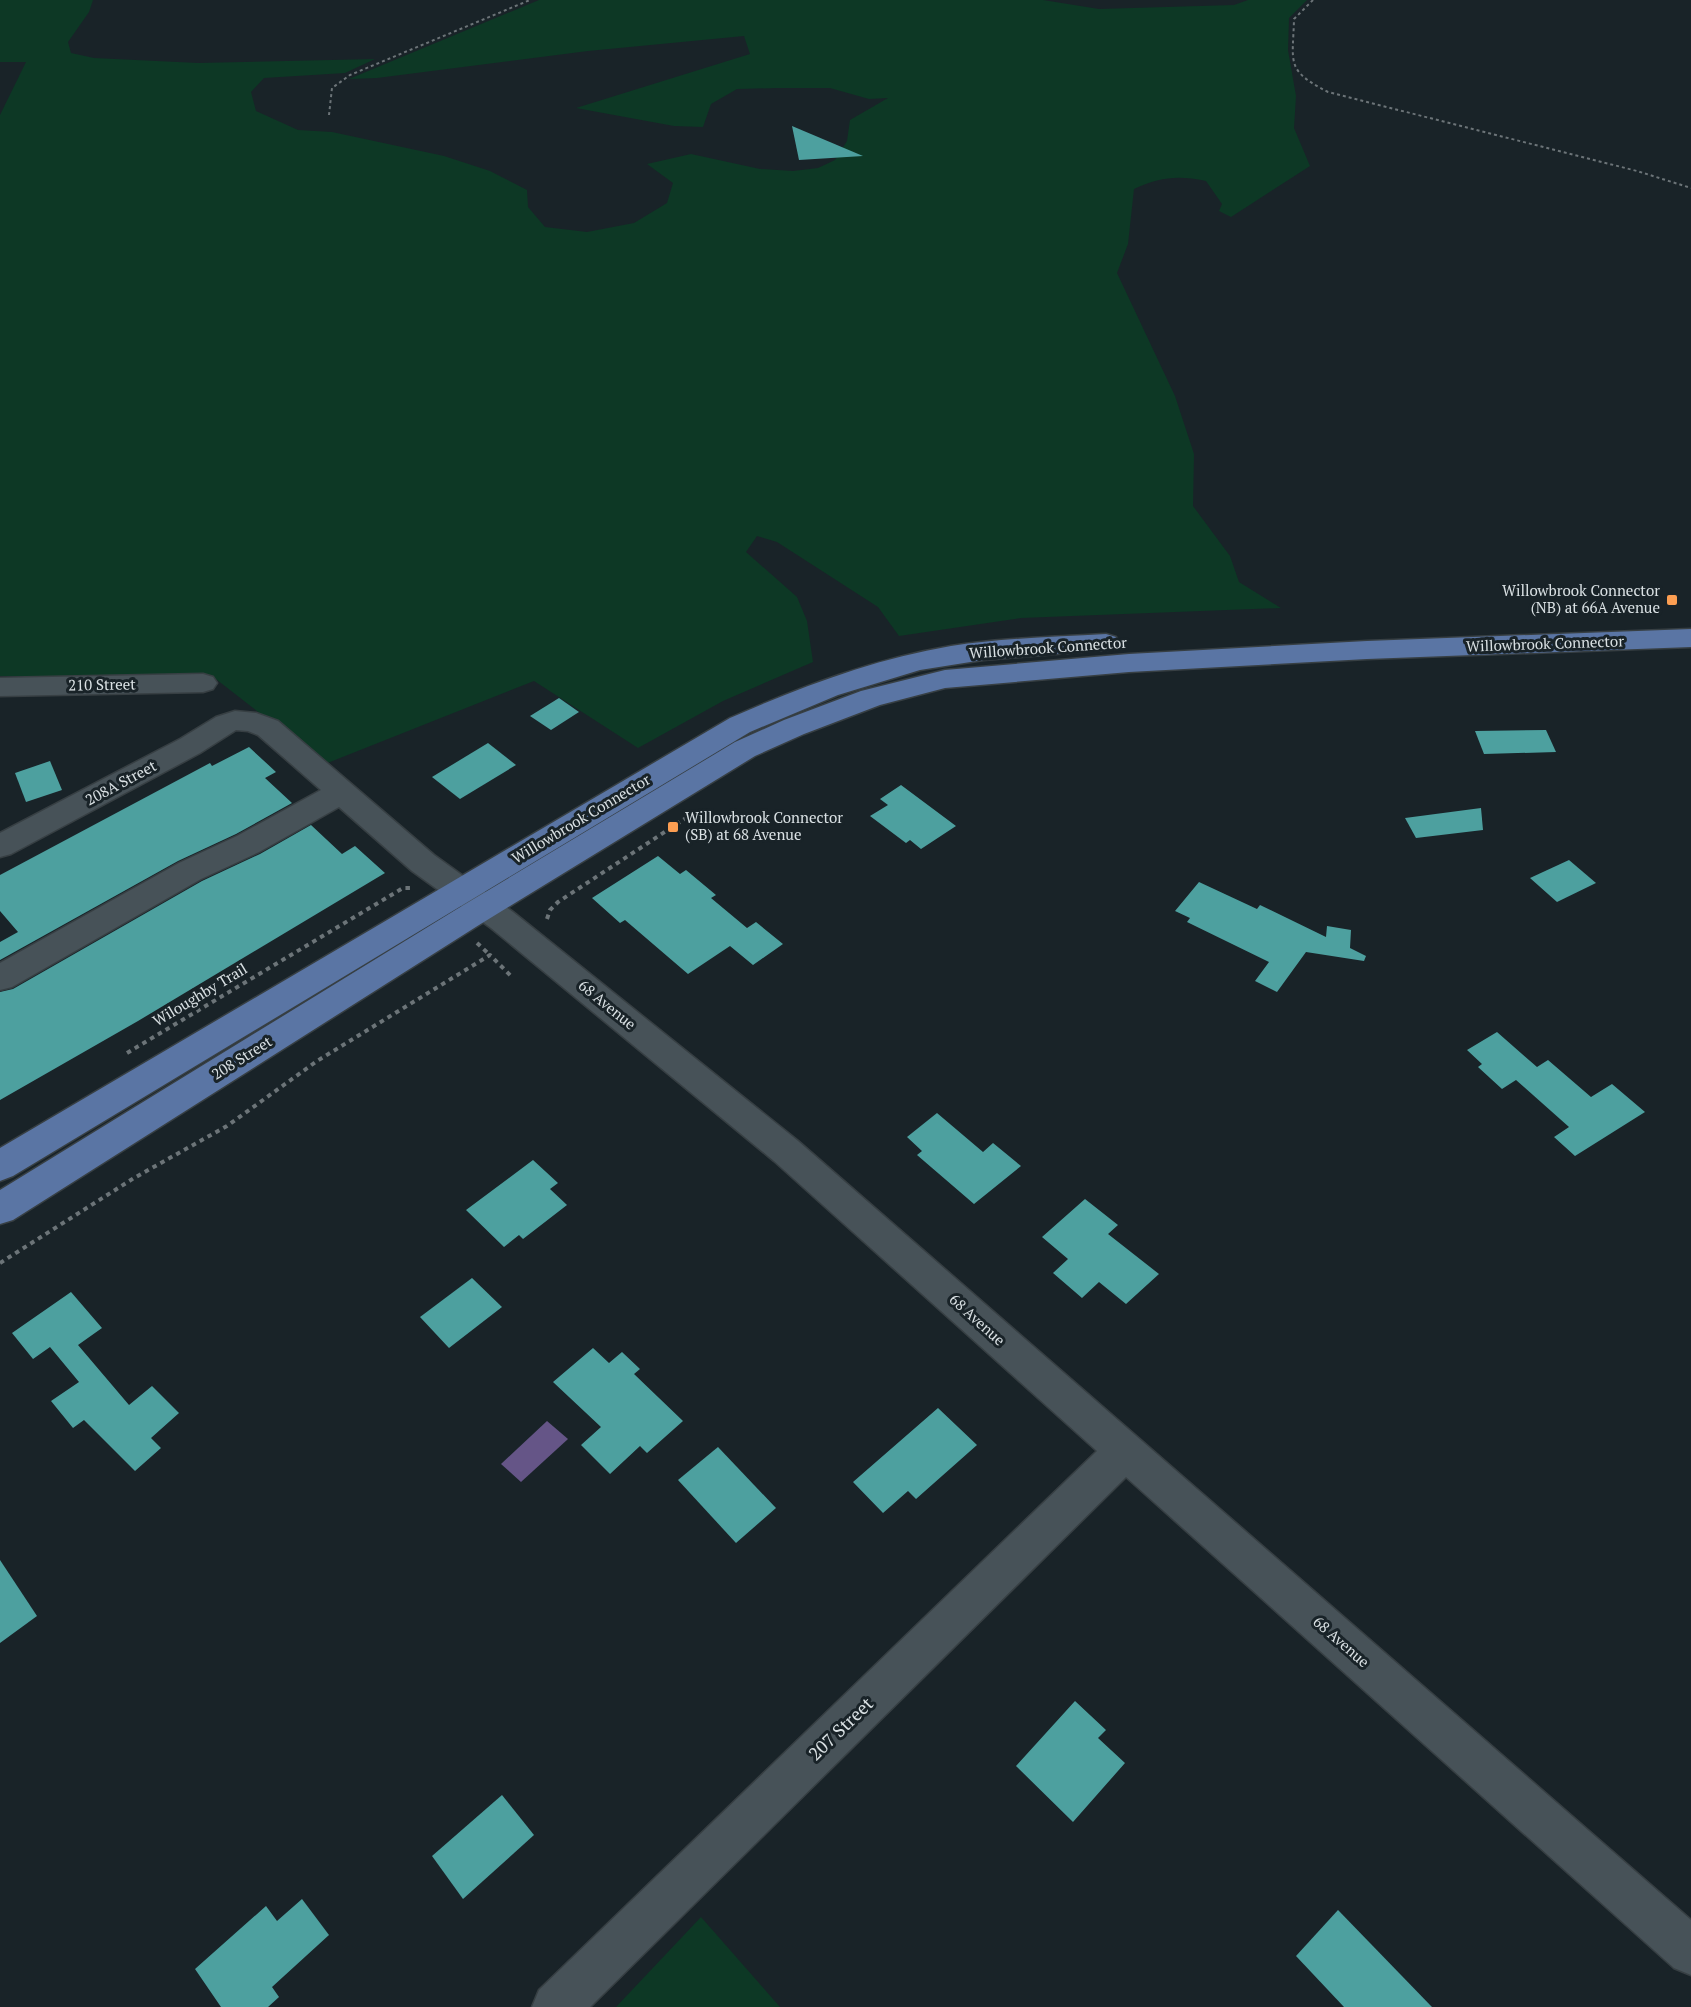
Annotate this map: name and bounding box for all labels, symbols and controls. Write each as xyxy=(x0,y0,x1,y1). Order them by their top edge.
place label: Willowbrook Connector (NB) at 66A Avenue xyxy=(1502,580,1660,617)
marker: Willowbrook Connector (NB) at 66A Avenue xyxy=(1665,593,1679,607)
street label: Willowbrook Connector xyxy=(1466,630,1625,656)
street label: Willowbrook Connector xyxy=(968,631,1128,662)
street label: 210 Street xyxy=(68,673,136,695)
street label: 208A Street xyxy=(82,755,160,809)
street label: Willowbrook Connector xyxy=(508,769,654,867)
place label: Willowbrook Connector (SB) at 68 Avenue xyxy=(685,807,843,844)
marker: Willowbrook Connector (SB) at 68 Avenue xyxy=(666,820,680,834)
street label: Wiloughby Trail xyxy=(148,958,250,1030)
street label: 68 Avenue xyxy=(575,975,641,1034)
street label: 208 Street xyxy=(207,1031,276,1084)
street label: 68 Avenue xyxy=(946,1289,1010,1350)
street label: 68 Avenue xyxy=(1309,1611,1374,1671)
street label: 207 Street xyxy=(803,1691,878,1765)

